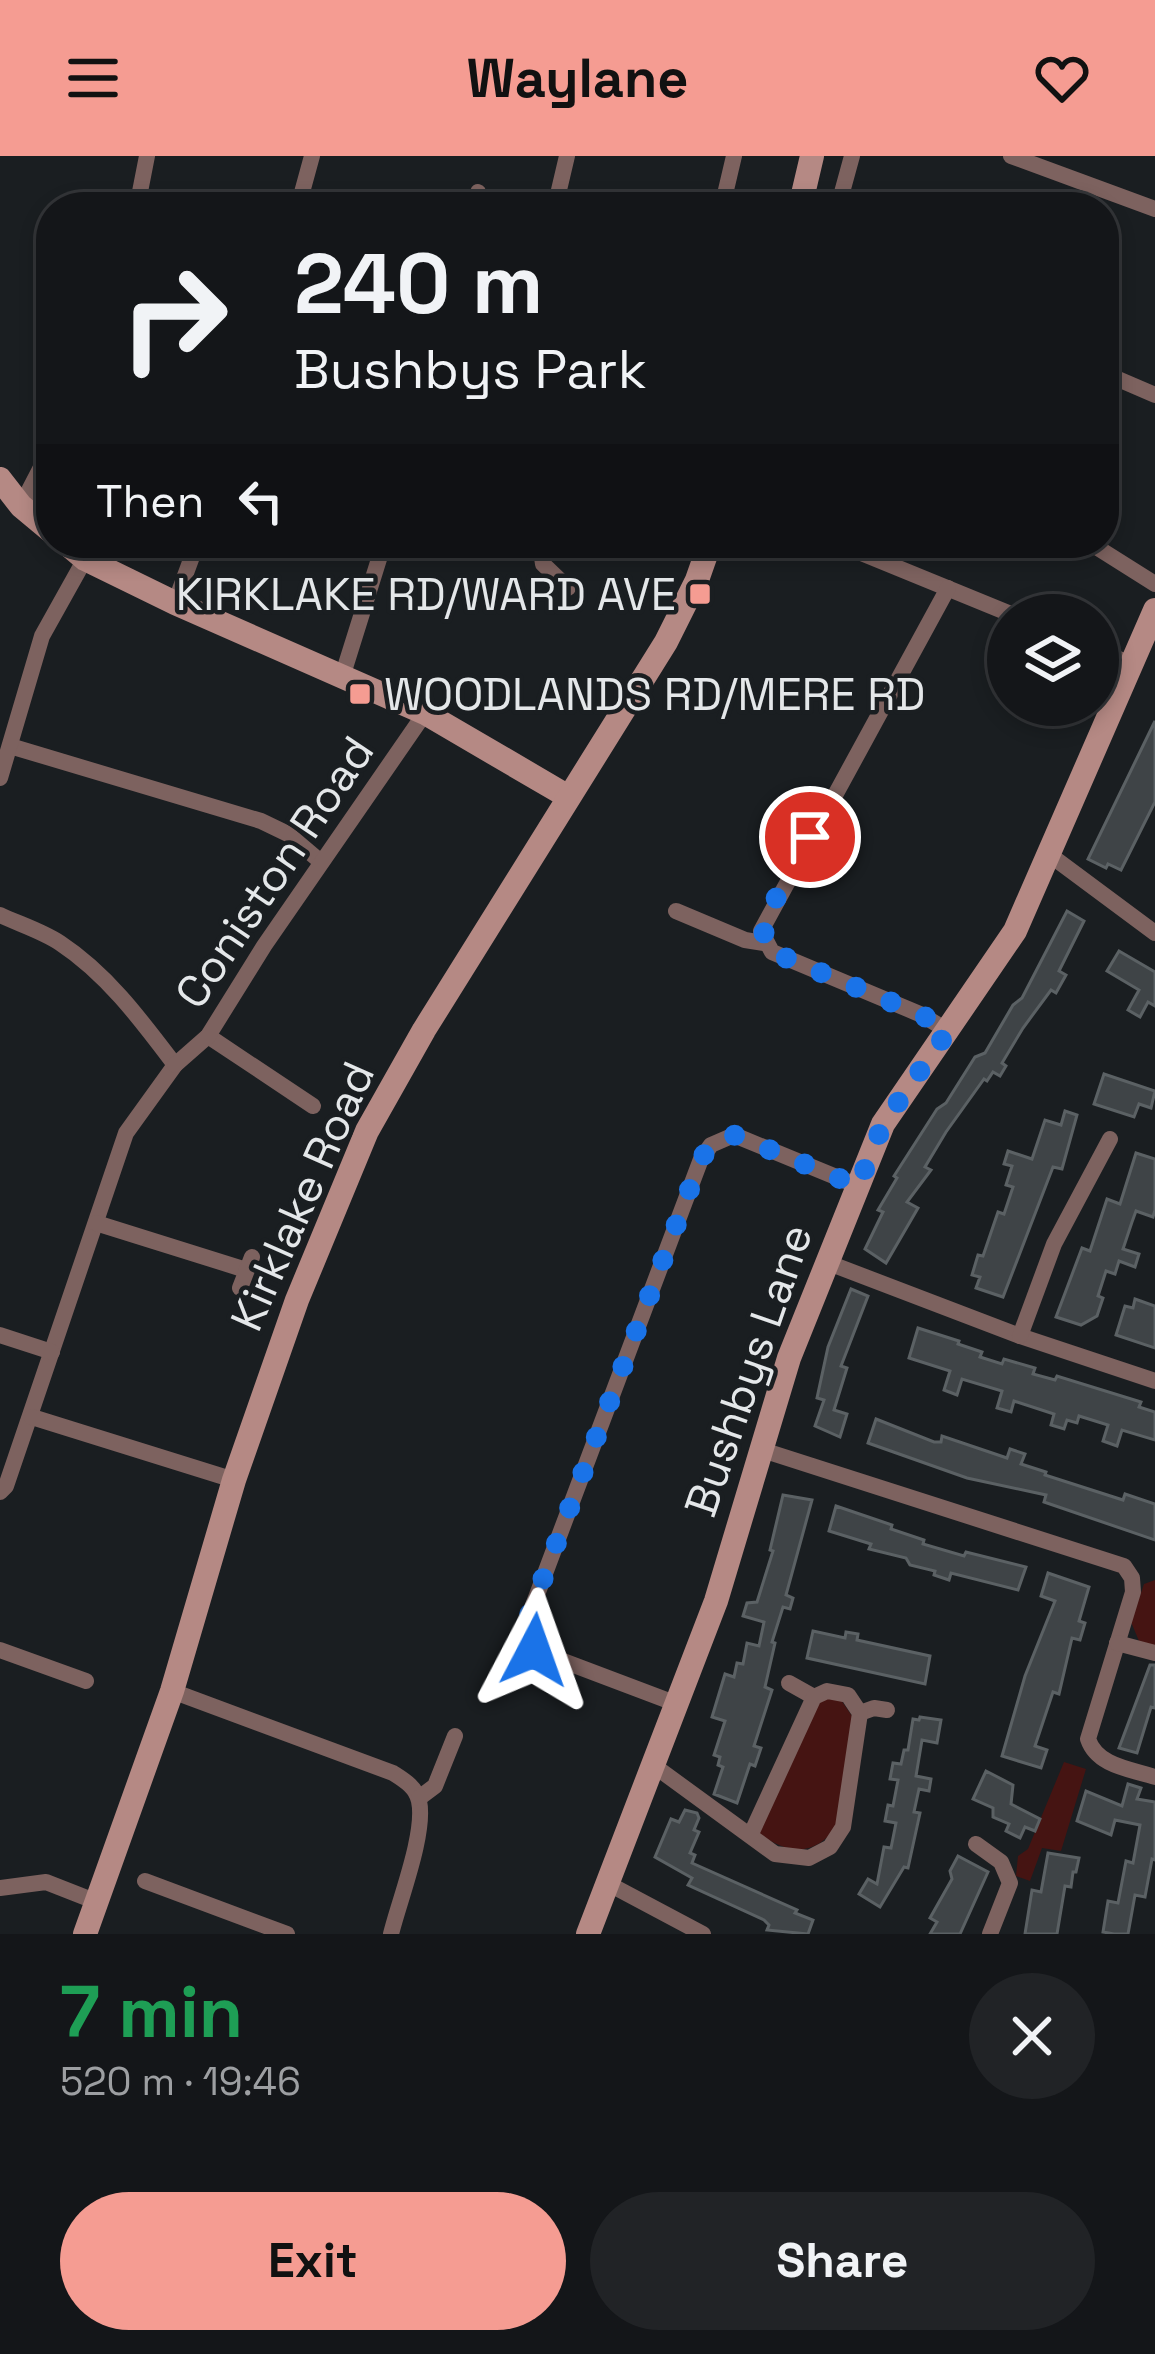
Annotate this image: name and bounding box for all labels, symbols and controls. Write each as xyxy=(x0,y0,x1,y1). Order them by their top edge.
text: Waylane xyxy=(467,44,688,113)
icon: menu xyxy=(60,45,126,111)
icon: heart xyxy=(1029,45,1095,111)
text: 240 m xyxy=(294,230,543,338)
icon: right xyxy=(96,240,252,396)
text: Bushbys Park xyxy=(294,335,647,404)
icon: left xyxy=(228,468,294,534)
text: Then xyxy=(96,473,204,530)
place label: KIRKLAKE RD/WARD AVE xyxy=(176,566,676,623)
marker: KIRKLAKE RD/WARD AVE xyxy=(687,581,713,607)
map controls xyxy=(987,594,1119,726)
button: layers xyxy=(987,594,1119,726)
place label: WOODLANDS RD/MERE RD xyxy=(384,666,925,723)
marker: WOODLANDS RD/MERE RD xyxy=(347,681,373,707)
street label: Coniston Road xyxy=(162,725,386,1019)
pin xyxy=(759,786,861,888)
icon: arrive xyxy=(777,804,843,870)
street label: Kirklake Road xyxy=(218,1053,387,1339)
street label: Bushbys Lane xyxy=(672,1217,825,1524)
position arrow xyxy=(471,1587,597,1713)
text: 7 min xyxy=(60,1966,243,2058)
button: close xyxy=(969,1973,1095,2099)
text: 520 m · 19:46 xyxy=(60,2057,301,2106)
button: Exit xyxy=(60,2192,566,2330)
button: Share xyxy=(590,2192,1095,2330)

